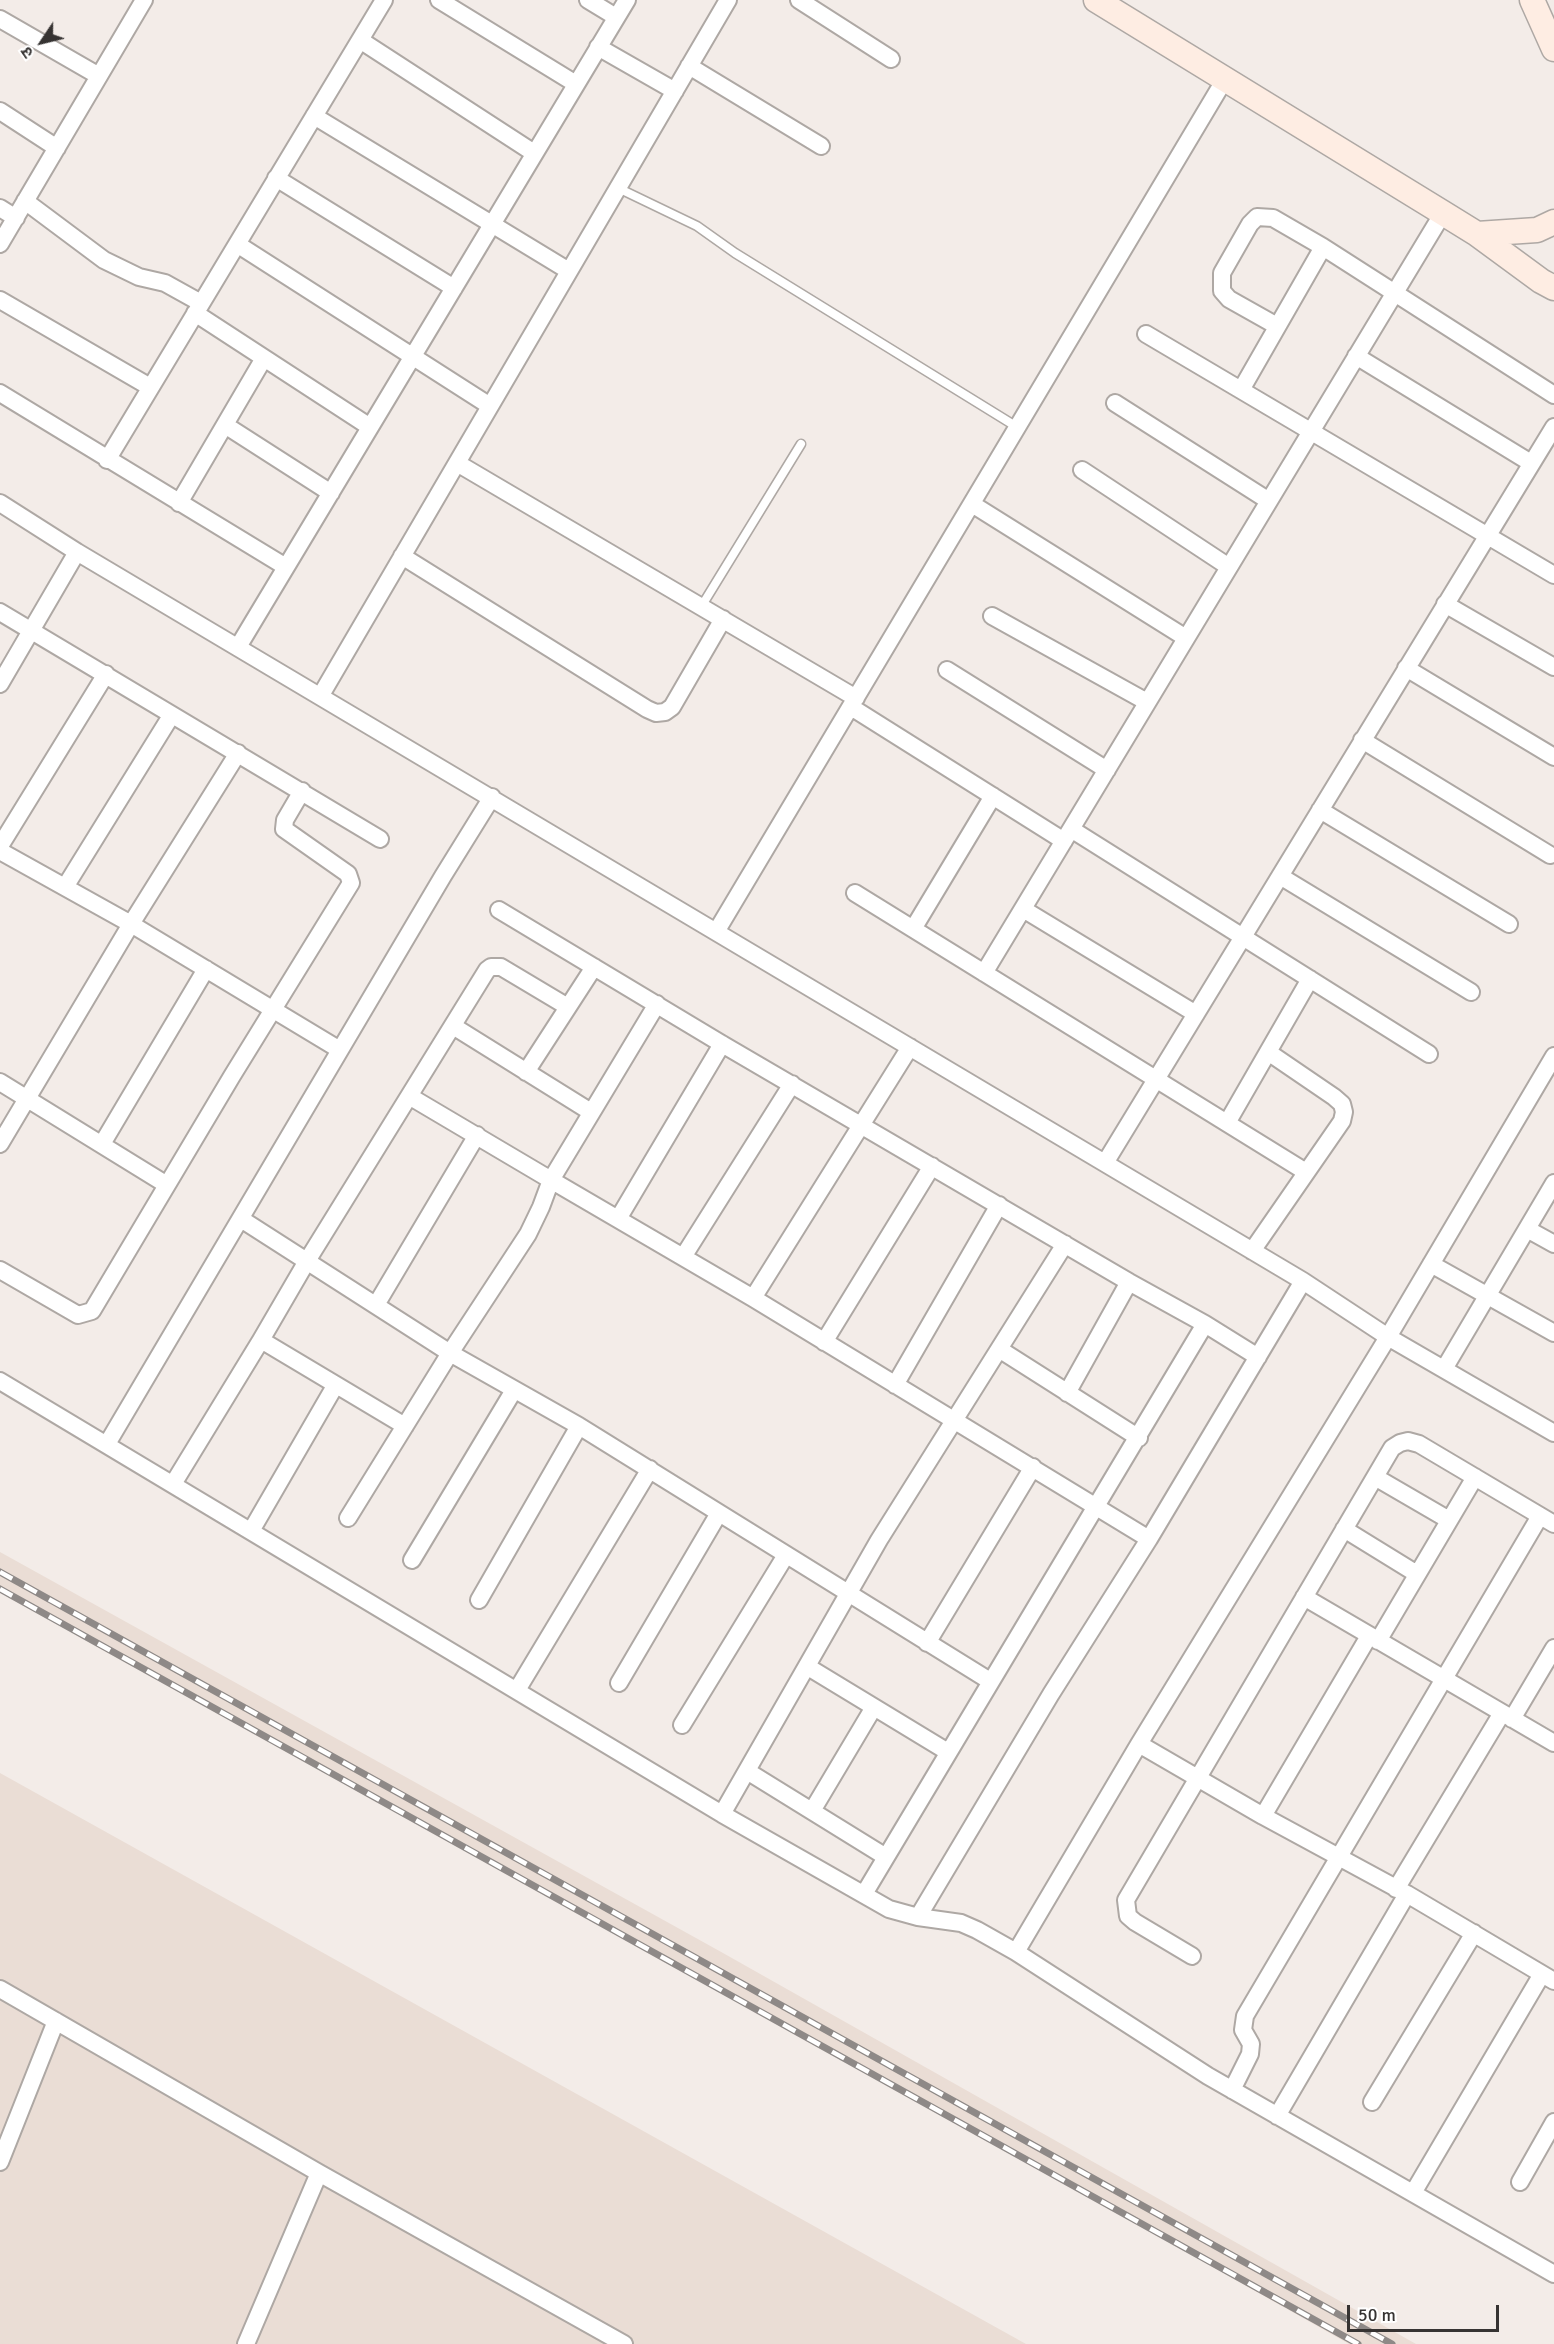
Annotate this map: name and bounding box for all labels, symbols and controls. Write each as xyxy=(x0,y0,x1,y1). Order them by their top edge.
north arrow xyxy=(12,12,72,72)
text: उ xyxy=(16,43,38,62)
scale bar xyxy=(1350,2293,1502,2331)
text: 50 m xyxy=(1358,2304,1396,2326)

